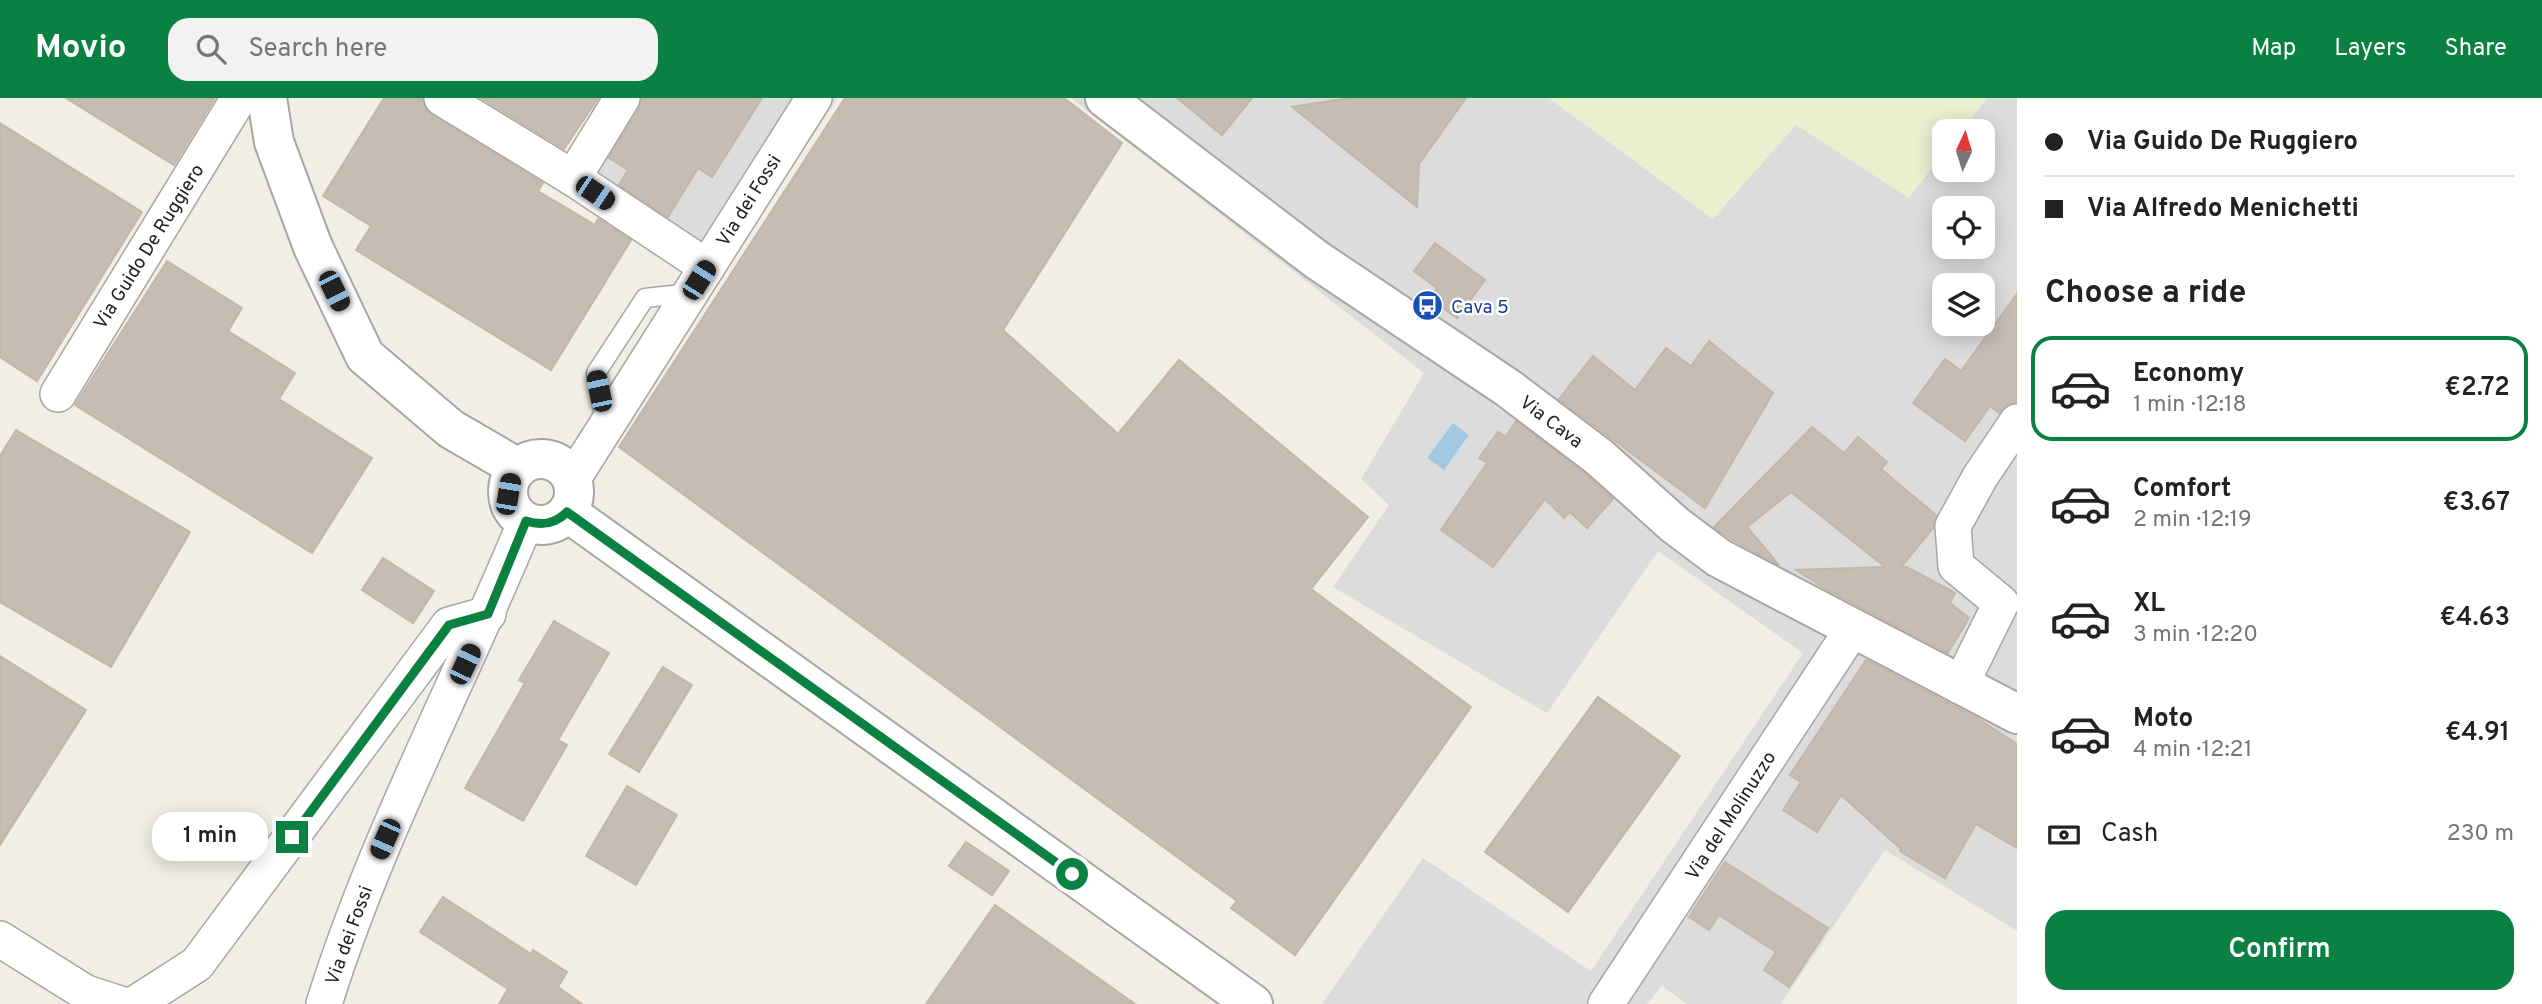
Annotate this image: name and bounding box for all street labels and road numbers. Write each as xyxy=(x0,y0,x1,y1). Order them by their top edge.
street label: Via dei Fossi xyxy=(712,151,787,252)
street label: Via Guido De Ruggiero xyxy=(89,160,210,334)
street label: Via Cava xyxy=(1514,391,1587,454)
street label: Via del Molinuzzo xyxy=(1681,747,1782,885)
street label: Via dei Fossi xyxy=(321,883,379,989)

